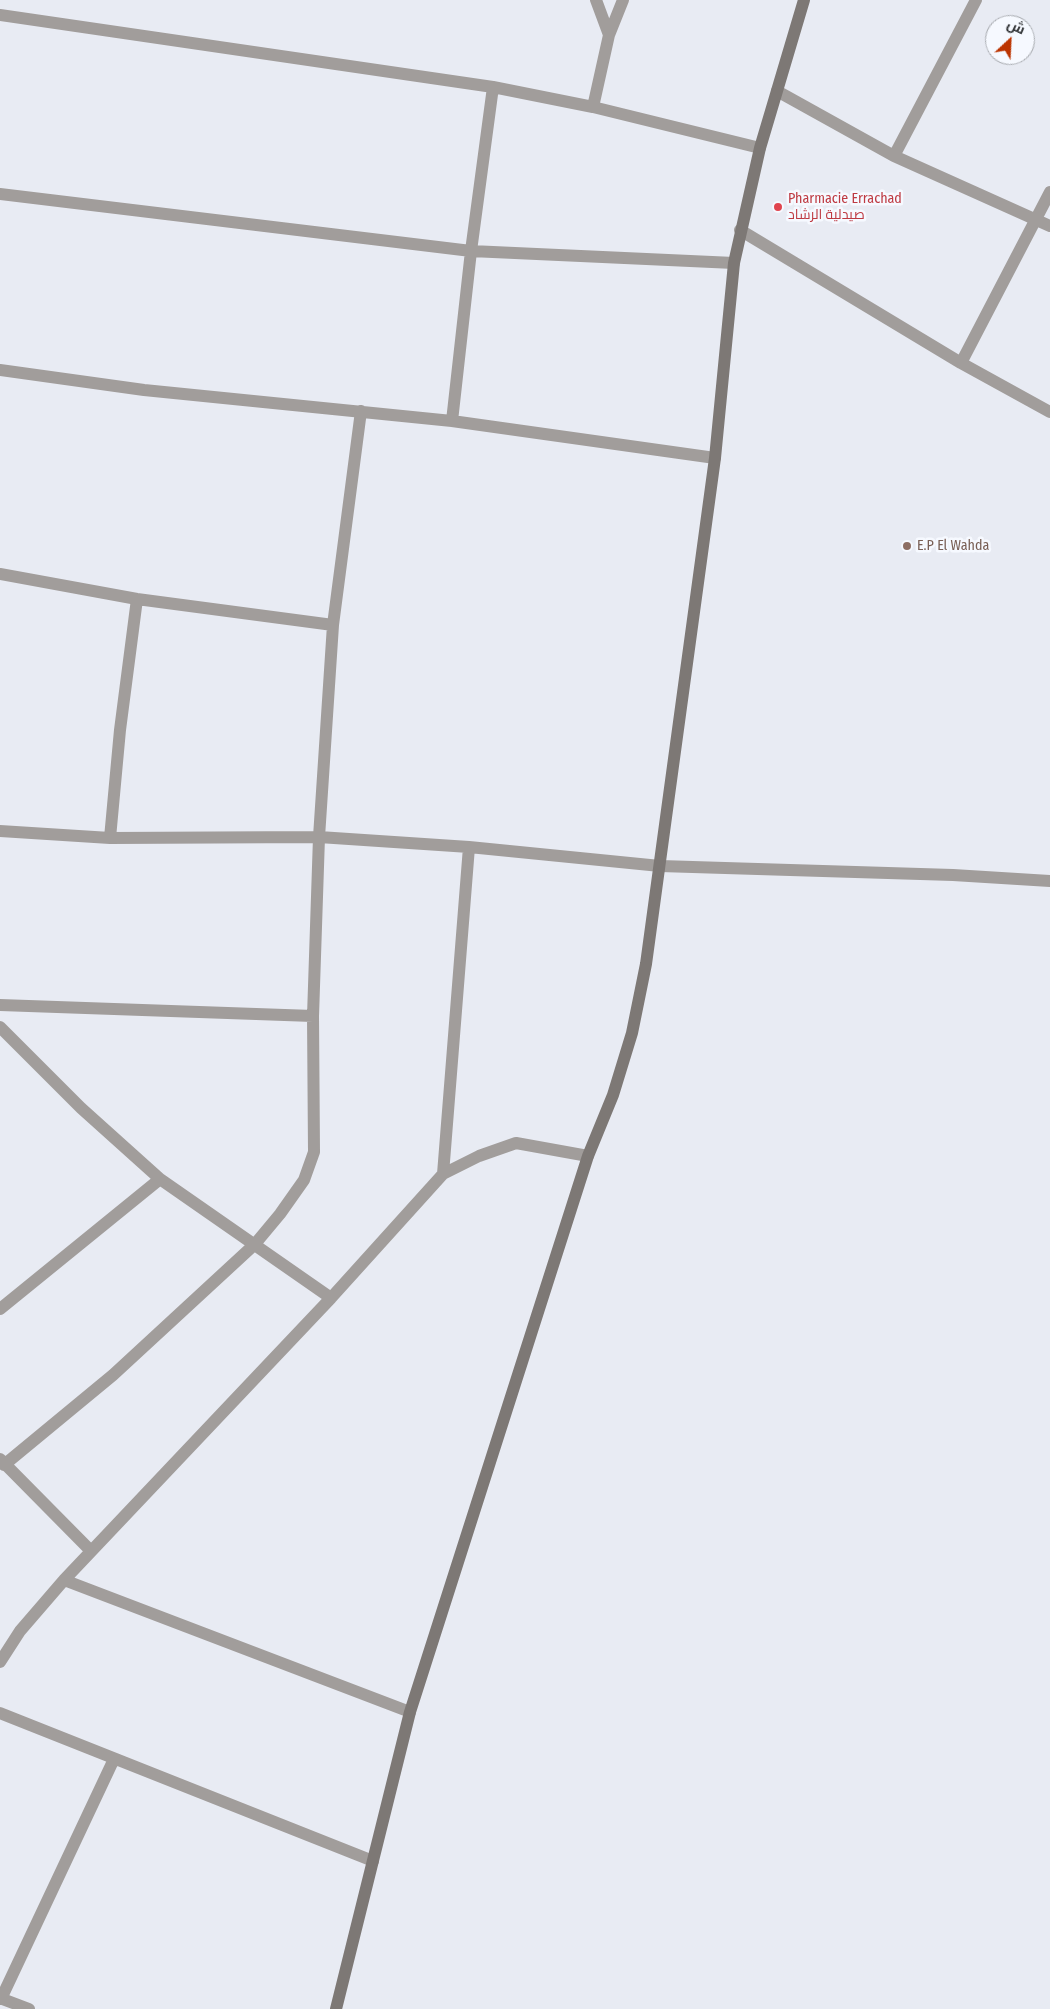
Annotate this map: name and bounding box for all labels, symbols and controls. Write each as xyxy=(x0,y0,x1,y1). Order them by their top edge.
north arrow xyxy=(985,15,1035,65)
text: ش xyxy=(1004,15,1028,38)
place label: Pharmacie Errachad صيدلية الرشاد xyxy=(788,191,902,223)
marker: Pharmacie Errachad صيدلية الرشاد xyxy=(772,201,784,213)
place label: E.P El Wahda xyxy=(917,538,989,554)
marker: E.P El Wahda xyxy=(901,540,913,552)

